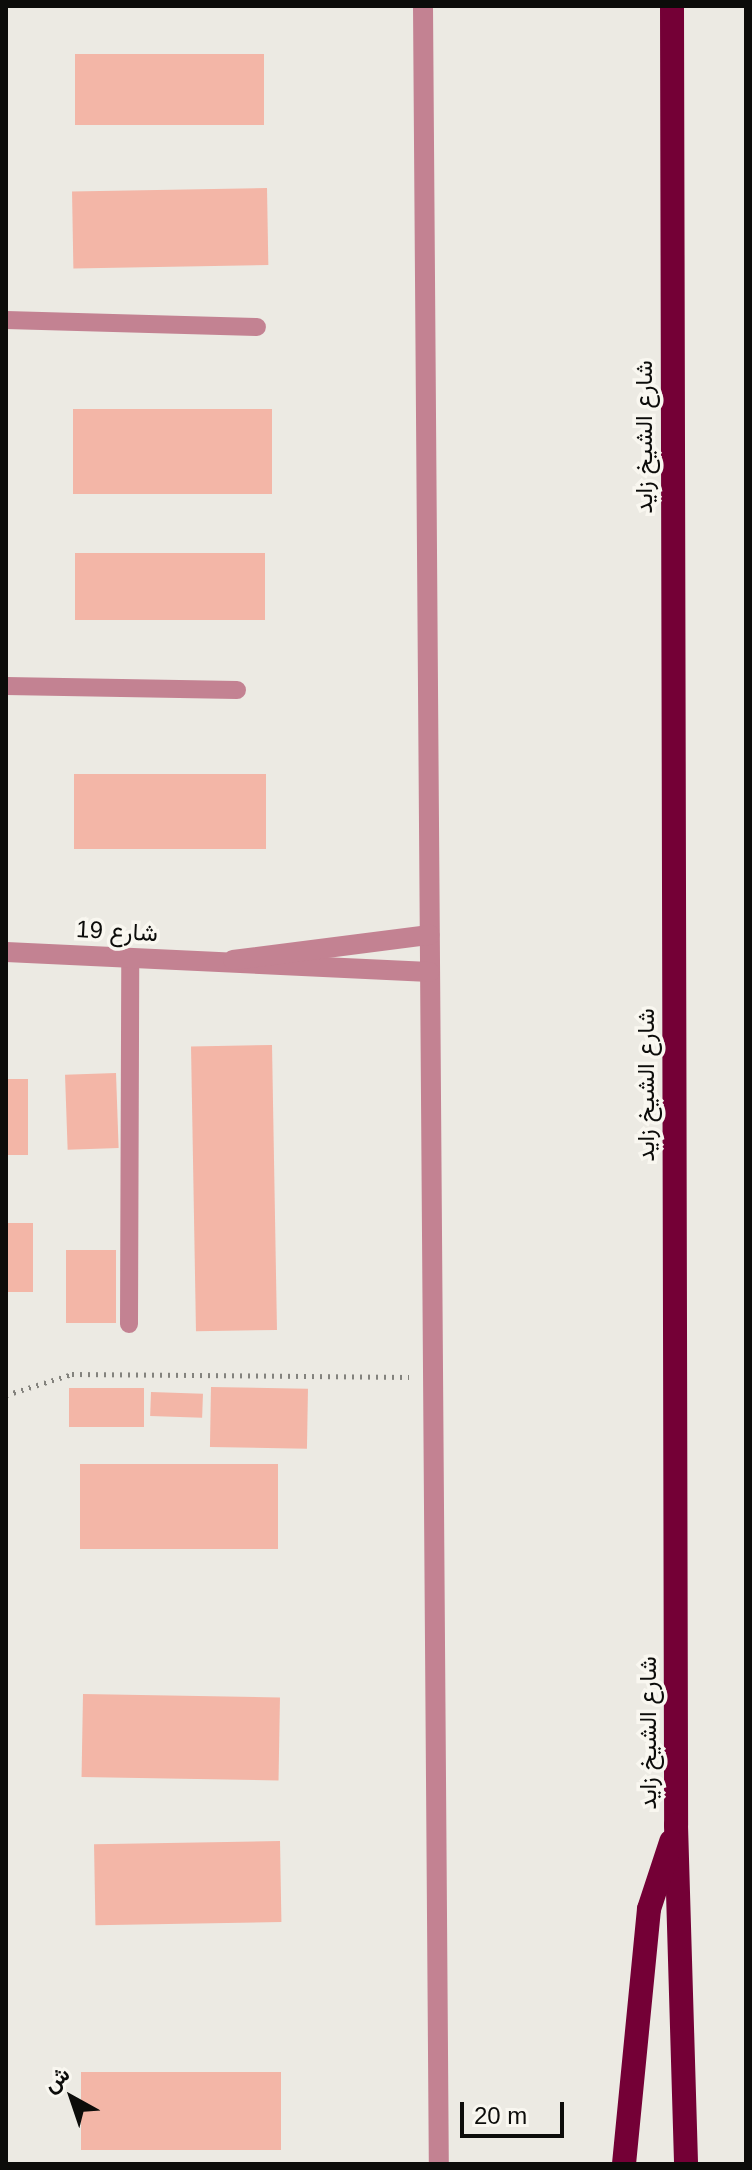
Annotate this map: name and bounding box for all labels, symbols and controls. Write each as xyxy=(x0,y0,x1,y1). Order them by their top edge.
street label: شارع الشيخ زايد xyxy=(630,360,658,514)
street label: شارع 19 xyxy=(75,914,159,948)
street label: شارع الشيخ زايد xyxy=(632,1008,660,1162)
street label: شارع الشيخ زايد xyxy=(634,1656,662,1810)
north arrow xyxy=(32,2058,112,2138)
text: ش xyxy=(38,2061,74,2097)
scale bar xyxy=(464,2086,568,2136)
text: 20 m xyxy=(474,2102,527,2129)

